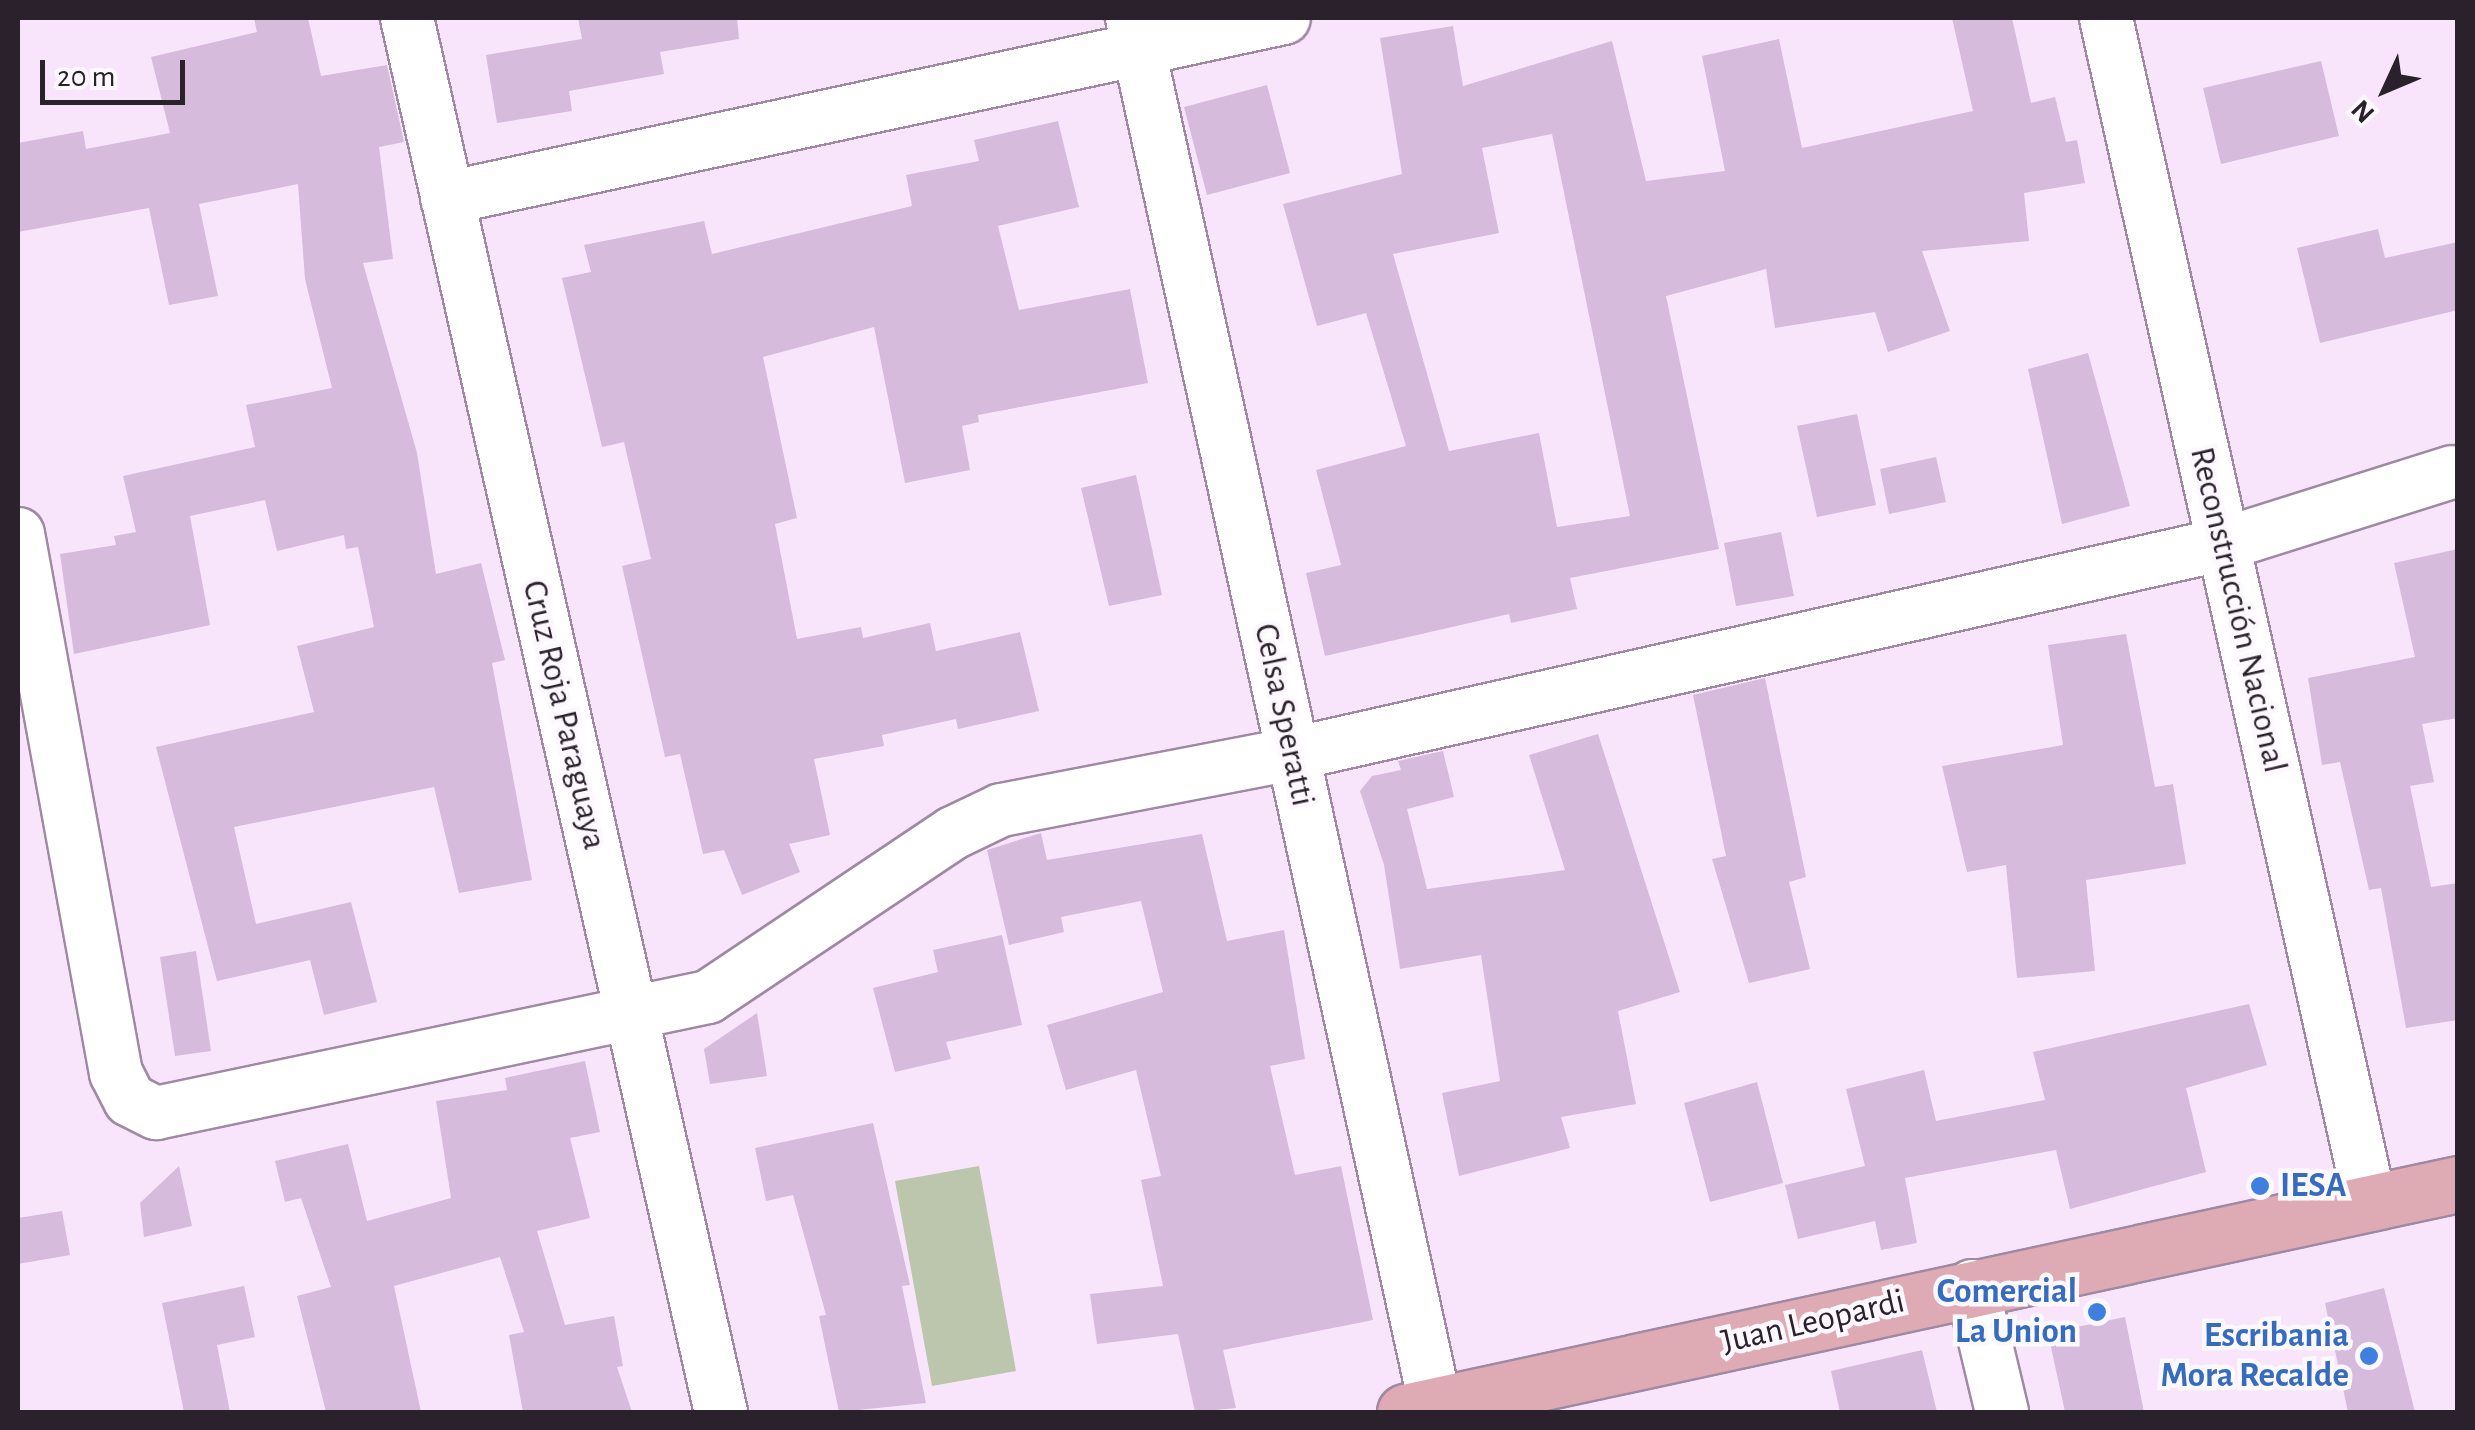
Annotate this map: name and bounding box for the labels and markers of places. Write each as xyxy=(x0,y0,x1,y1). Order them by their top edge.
place label: IESA xyxy=(2280,1165,2347,1207)
marker: IESA xyxy=(2249,1175,2271,1197)
place label: Comercial La Union xyxy=(1937,1271,2077,1353)
marker: Comercial La Union xyxy=(2086,1301,2108,1323)
place label: Escribania Mora Recalde xyxy=(2161,1315,2349,1397)
marker: Escribania Mora Recalde xyxy=(2358,1345,2380,1367)

